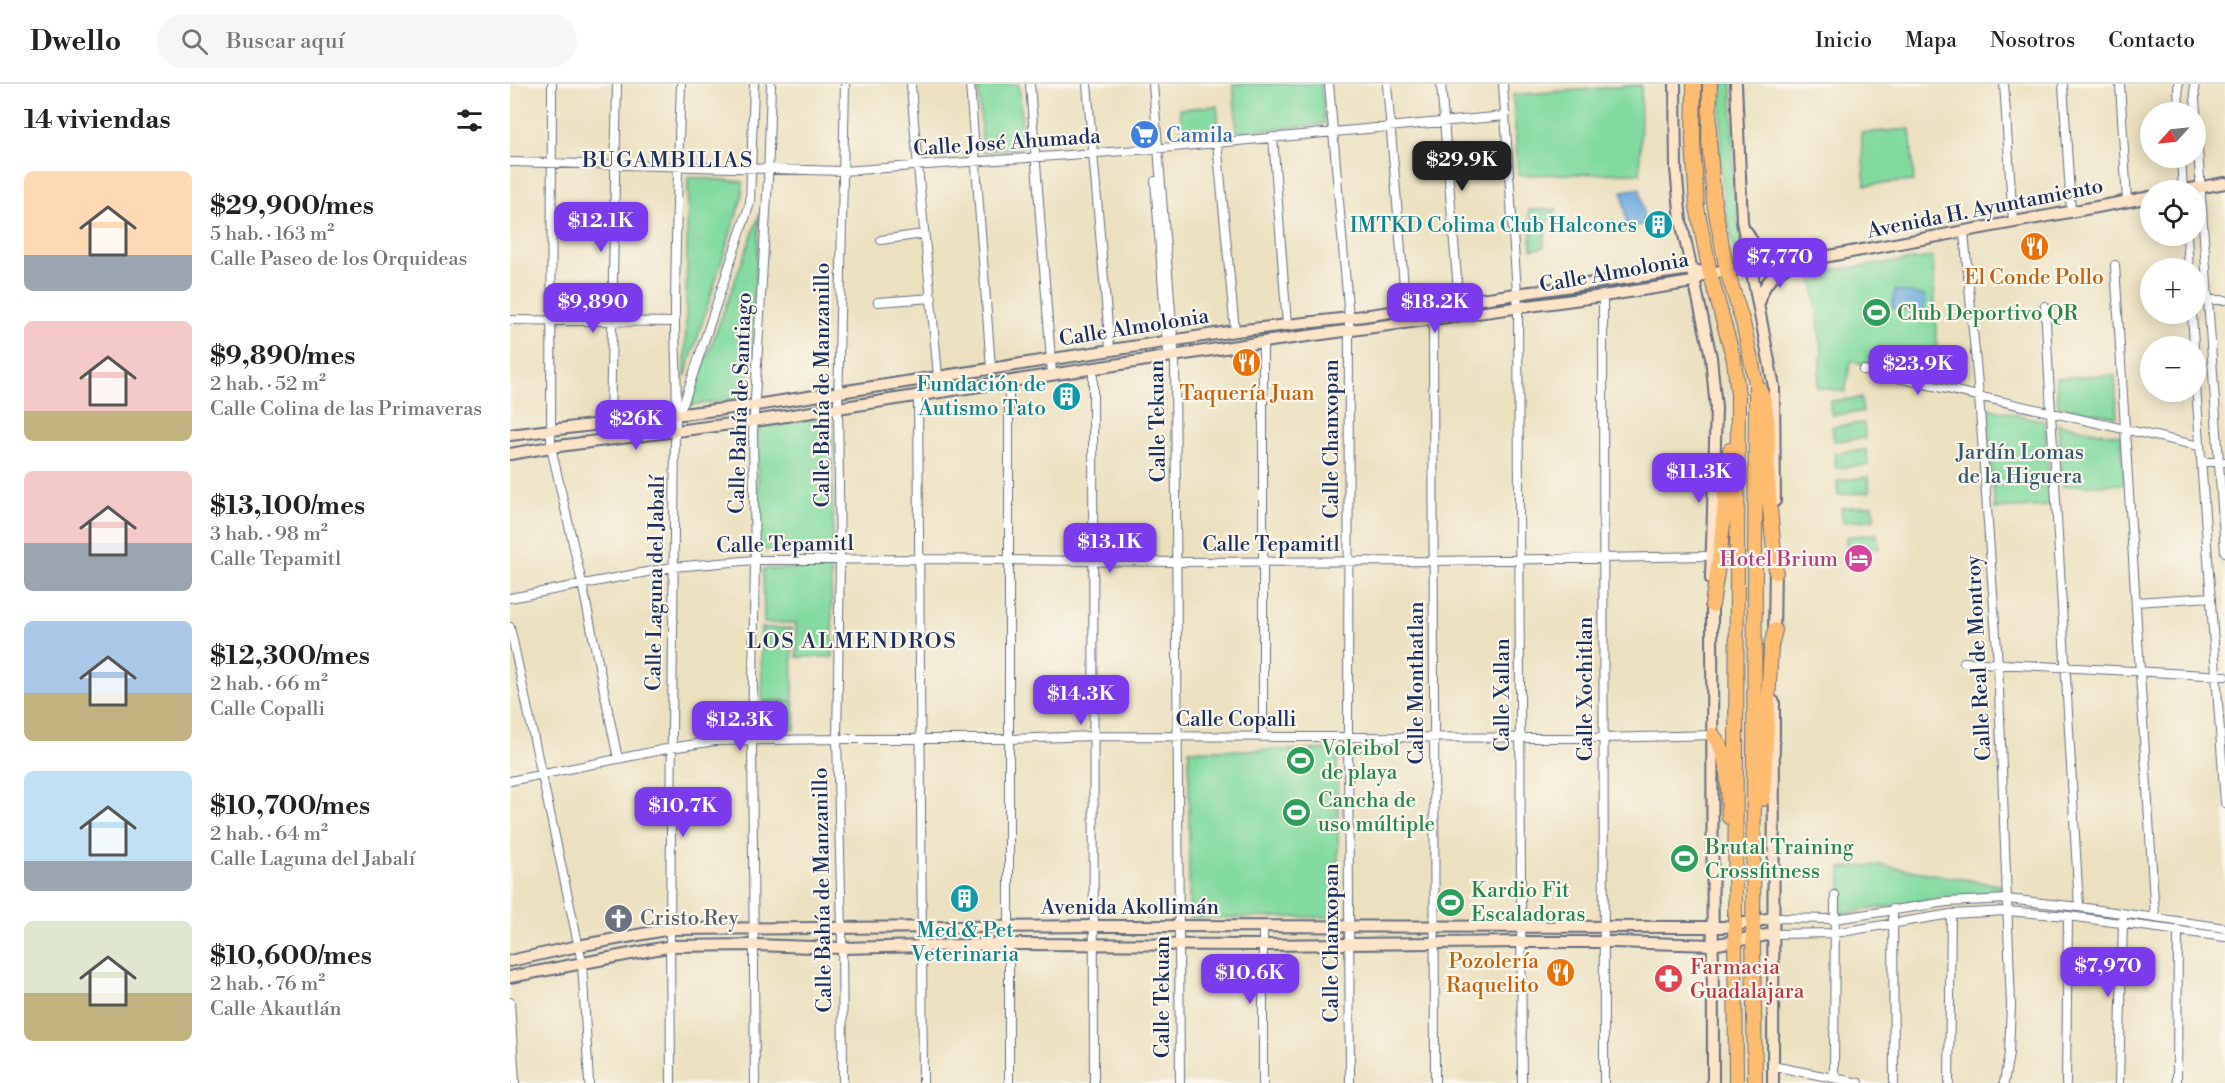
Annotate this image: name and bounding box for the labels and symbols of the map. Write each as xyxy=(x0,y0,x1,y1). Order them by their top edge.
north arrow xyxy=(2140,102,2206,168)
supermarket icon: Camila xyxy=(1129,119,1161,151)
street label: Calle José Ahumada xyxy=(912,123,1102,163)
place label: Camila xyxy=(1166,123,1234,149)
pin: $29.9K xyxy=(1413,141,1511,192)
district label: BUGAMBILIAS xyxy=(581,147,754,174)
street label: Avenida H. Ayuntamiento xyxy=(1864,173,2106,245)
pin: $12.1K xyxy=(552,202,650,253)
building icon: IMTKD Colima Club Halcones xyxy=(1642,209,1674,241)
place label: IMTKD Colima Club Halcones xyxy=(1350,213,1637,239)
restaurant icon: El Conde Pollo xyxy=(2018,230,2050,262)
pin: $7,770 xyxy=(1731,238,1829,289)
street label: Calle Almolonia xyxy=(1537,247,1691,299)
street label: Calle Bahía de Manzanillo xyxy=(810,262,836,508)
place label: El Conde Pollo xyxy=(1964,265,2104,291)
pin: $9,890 xyxy=(544,283,642,334)
pin: $18.2K xyxy=(1386,283,1484,334)
street label: Calle Bahía de Santiago xyxy=(724,292,758,514)
sports icon: Club Deportivo QR xyxy=(1860,297,1892,329)
place label: Club Deportivo QR xyxy=(1897,301,2078,327)
street label: Calle Almolonia xyxy=(1057,303,1211,353)
pin: $23.9K xyxy=(1869,345,1967,396)
restaurant icon: Taquería Juan xyxy=(1231,346,1263,378)
street label: Calle Tekuan xyxy=(1144,359,1172,483)
street label: Calle Chanxopan xyxy=(1319,359,1345,519)
place label: Fundación de Autismo Tato xyxy=(917,372,1046,422)
building icon: Fundación de Autismo Tato xyxy=(1051,380,1083,412)
place label: Taquería Juan xyxy=(1179,381,1315,407)
pin: $26K xyxy=(600,400,672,451)
park label: Jardín Lomas de la Higuera xyxy=(1955,440,2084,490)
pin: $11.3K xyxy=(1650,453,1748,504)
street label: Calle Laguna del Jabalí xyxy=(641,474,671,691)
pin: $13.1K xyxy=(1061,523,1159,574)
street label: Calle Tepamitl xyxy=(716,531,854,559)
street label: Calle Tepamitl xyxy=(1202,532,1340,558)
hotel icon: Hotel Brium xyxy=(1843,543,1875,575)
place label: Hotel Brium xyxy=(1720,547,1838,573)
street label: Calle Real de Montroy xyxy=(1961,554,1997,762)
street label: Calle Monthatlan xyxy=(1404,601,1430,765)
street label: Calle Xochitlan xyxy=(1573,616,1599,761)
district label: LOS ALMENDROS xyxy=(747,628,957,655)
street label: Calle Xallan xyxy=(1490,638,1516,752)
pin: $14.3K xyxy=(1032,675,1130,726)
pin: $12.3K xyxy=(691,701,789,752)
street label: Calle Copalli xyxy=(1176,707,1296,733)
place label: Voleibol de playa xyxy=(1320,736,1400,786)
sports icon: Voleibol de playa xyxy=(1284,744,1316,776)
street label: Calle Bahía de Manzanillo xyxy=(808,767,838,1013)
pin: $10.7K xyxy=(634,787,732,838)
place label: Cancha de uso múltiple xyxy=(1318,788,1435,838)
sports icon: Cancha de uso múltiple xyxy=(1281,796,1313,828)
place label: Brutal Training Crossfitness xyxy=(1704,835,1854,885)
sports icon: Brutal Training Crossfitness xyxy=(1668,843,1700,875)
street label: Calle Chanxopan xyxy=(1319,863,1345,1023)
place label: Kardio Fit Escaladoras xyxy=(1471,878,1585,928)
building icon: Med & Pet Veterinaria xyxy=(949,883,981,915)
sports icon: Kardio Fit Escaladoras xyxy=(1434,886,1466,918)
street label: Avenida Akollimán xyxy=(1040,895,1220,921)
church icon: Cristo Rey xyxy=(603,902,635,934)
place label: Cristo Rey xyxy=(640,906,739,932)
place label: Med & Pet Veterinaria xyxy=(910,918,1020,968)
street label: Calle Tekuan xyxy=(1150,935,1176,1058)
pin: $7,970 xyxy=(2059,947,2157,998)
place label: Pozolería Raquelito xyxy=(1446,949,1539,999)
pin: $10.6K xyxy=(1201,954,1299,1005)
place label: Farmacia Guadalajara xyxy=(1690,955,1805,1005)
restaurant icon: Pozolería Raquelito xyxy=(1544,957,1576,989)
pharmacy icon: Farmacia Guadalajara xyxy=(1653,963,1685,995)

